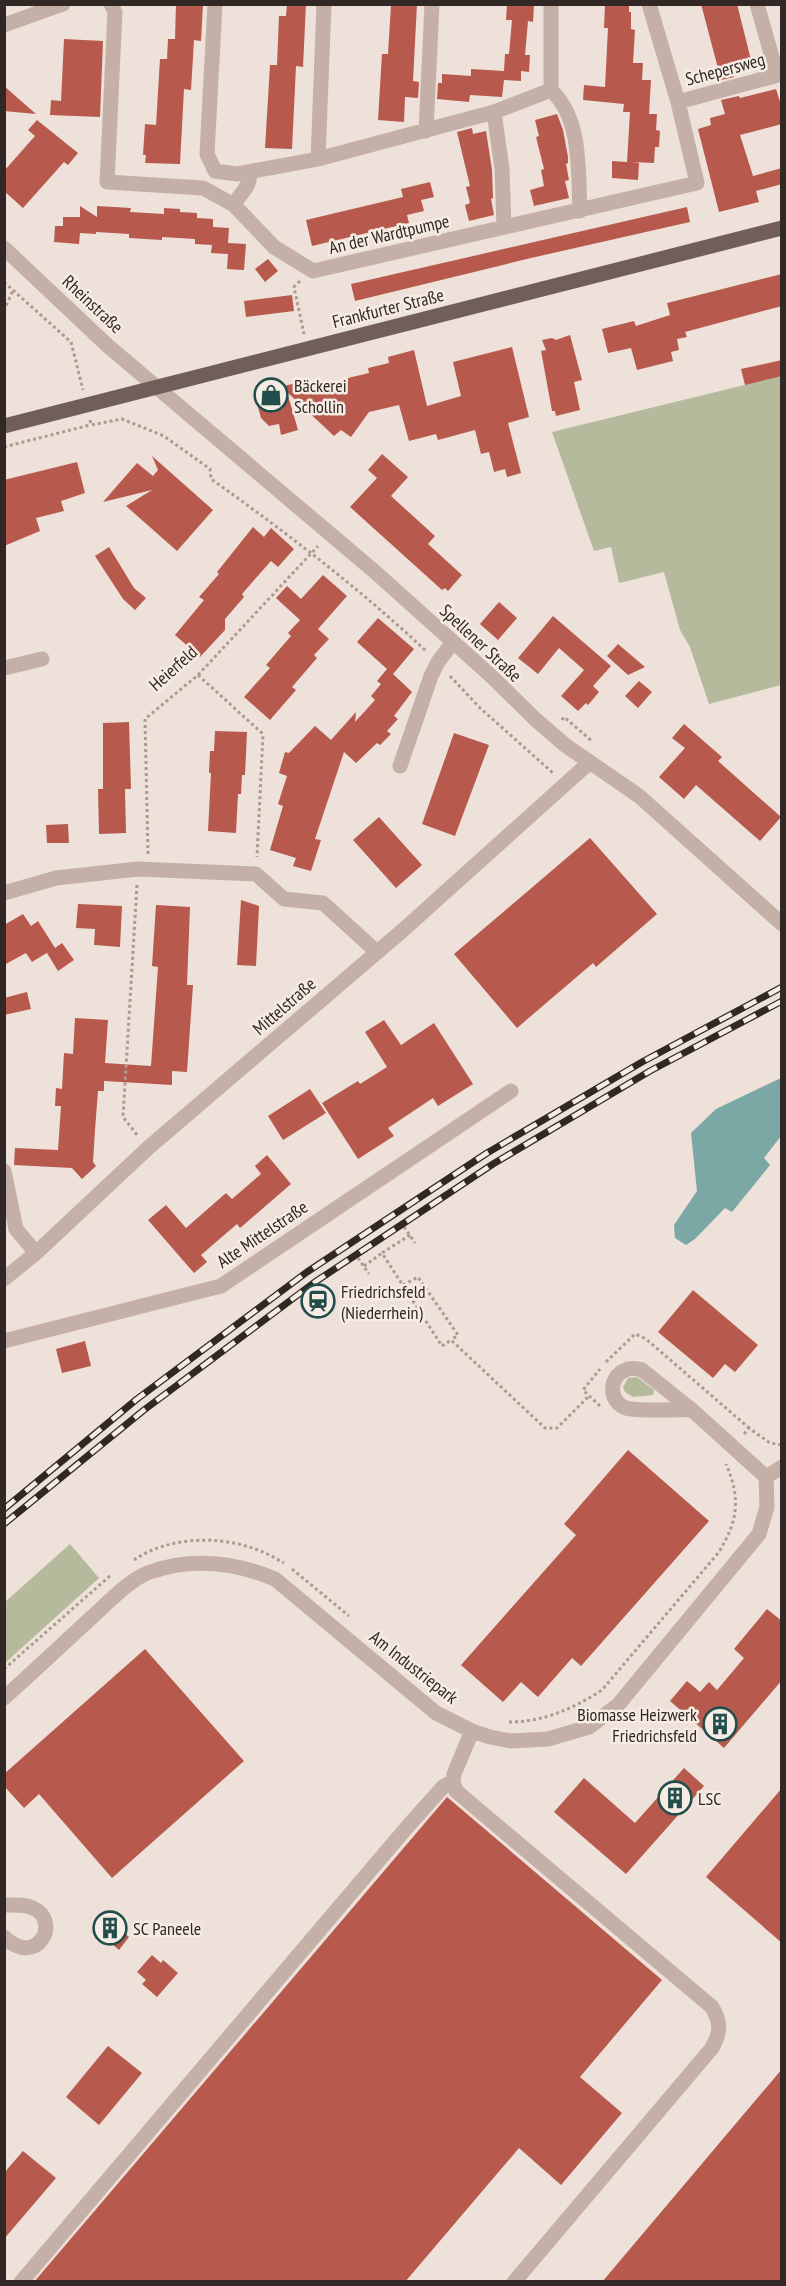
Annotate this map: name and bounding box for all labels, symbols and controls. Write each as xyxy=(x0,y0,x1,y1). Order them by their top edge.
street label: Schepersweg xyxy=(683,47,767,91)
street label: An der Wardtpumpe xyxy=(327,209,451,259)
street label: Rheinstraße xyxy=(58,270,128,338)
street label: Frankfurter Straße xyxy=(330,283,446,333)
place label: Bäckerei Schollin xyxy=(294,374,347,418)
shop icon: Bäckerei Schollin xyxy=(253,377,289,413)
street label: Spellener Straße xyxy=(435,599,527,687)
street label: Heierfeld xyxy=(144,640,202,696)
street label: Mittelstraße xyxy=(248,972,320,1040)
street label: Alte Mittelstraße xyxy=(212,1195,312,1273)
place label: Friedrichsfeld (Niederrhein) xyxy=(341,1280,426,1324)
station icon: Friedrichsfeld (Niederrhein) xyxy=(300,1283,336,1319)
street label: Am Industriepark xyxy=(365,1625,463,1709)
place label: Biomasse Heizwerk Friedrichsfeld xyxy=(577,1703,697,1747)
building icon: Biomasse Heizwerk Friedrichsfeld xyxy=(702,1706,738,1742)
building icon: LSC xyxy=(657,1780,693,1816)
place label: LSC xyxy=(698,1787,721,1810)
building icon: SC Paneele xyxy=(92,1910,128,1946)
place label: SC Paneele xyxy=(133,1917,201,1940)

